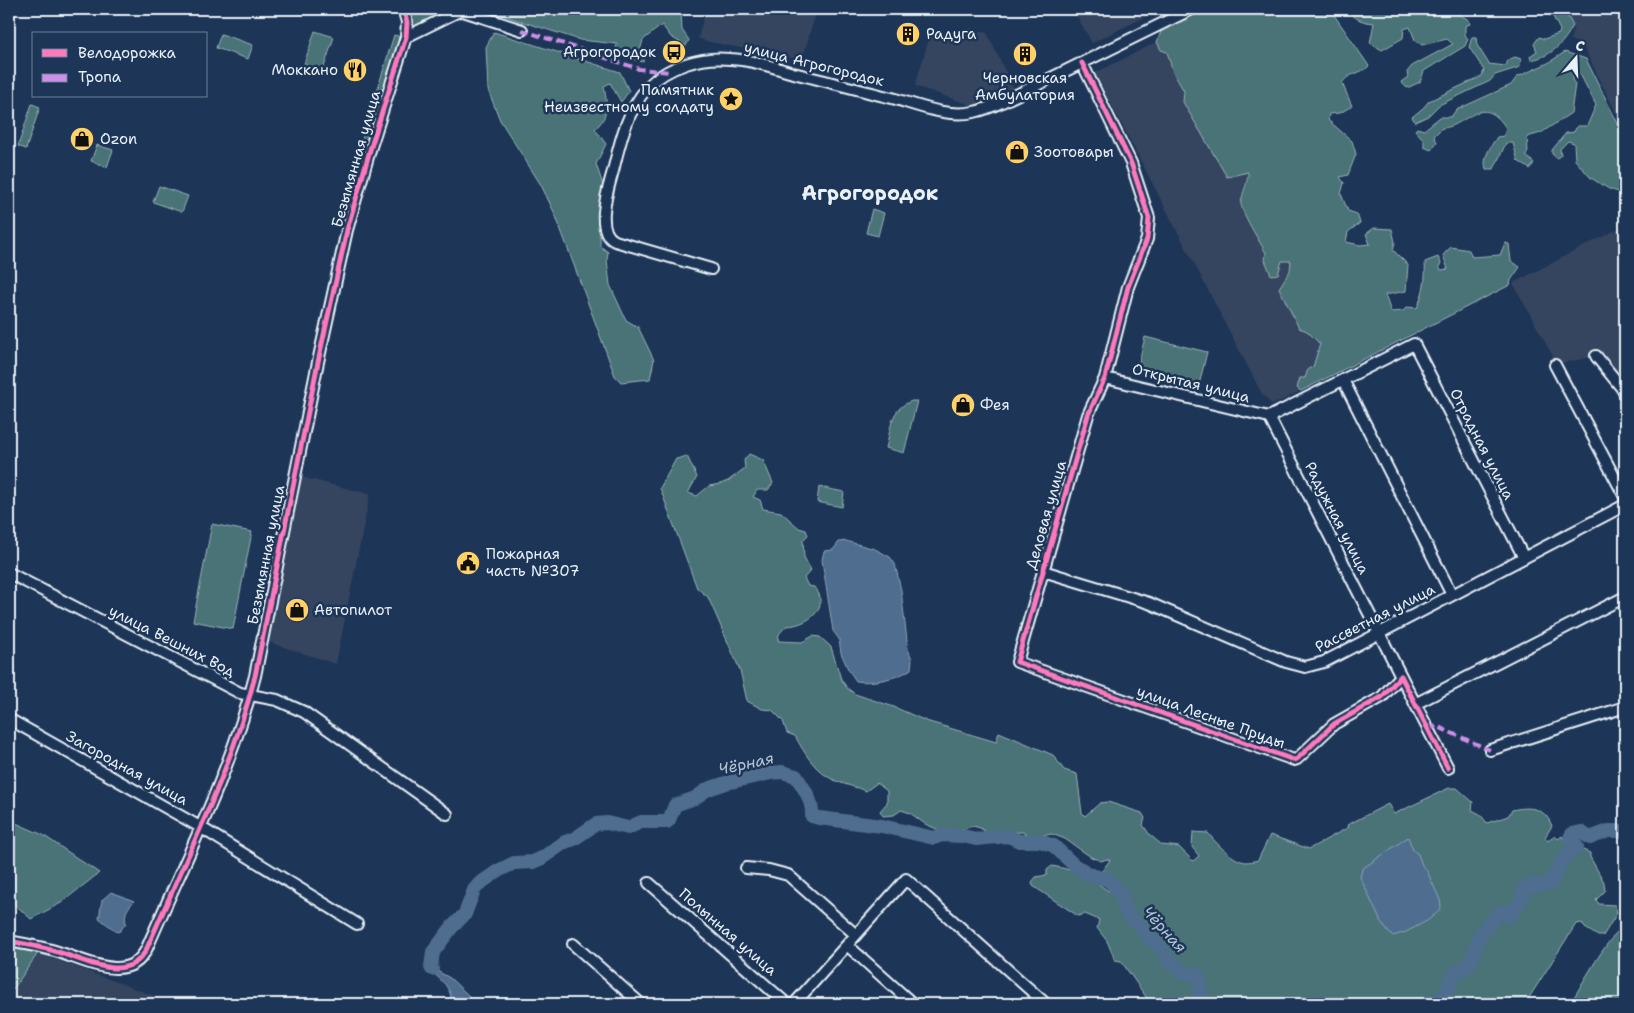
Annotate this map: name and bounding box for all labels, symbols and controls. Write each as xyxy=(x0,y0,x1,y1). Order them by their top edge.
building icon: Радуга xyxy=(895,21,921,47)
place label: Радуга xyxy=(926,24,977,44)
legend xyxy=(32,32,208,98)
north arrow xyxy=(1552,32,1602,82)
text: С xyxy=(1573,36,1587,56)
street label: улица Агрогородок xyxy=(742,37,886,91)
bus stop icon: Агрогородок xyxy=(661,39,687,65)
building icon: Черновская Амбулатория xyxy=(1012,41,1038,67)
place label: Агрогородок xyxy=(563,42,656,62)
text: Велодорожка xyxy=(78,43,177,63)
restaurant icon: Моккано xyxy=(342,57,368,83)
place label: Моккано xyxy=(271,60,338,80)
text: Тропа xyxy=(78,67,122,87)
place label: Черновская Амбулатория xyxy=(975,68,1075,105)
place label: Памятник Неизвестному солдату xyxy=(544,80,714,117)
place icon: Памятник Неизвестному солдату xyxy=(718,86,744,112)
street label: Безымянная улица xyxy=(327,87,385,230)
shop icon: Ozon xyxy=(69,126,95,152)
place label: Ozon xyxy=(100,129,137,149)
shop icon: Зоотовары xyxy=(1004,139,1030,165)
place label: Зоотовары xyxy=(1034,142,1114,162)
district label: Агрогородок xyxy=(802,180,939,206)
street label: Открытая улица xyxy=(1130,359,1253,407)
street label: Отрадная улица xyxy=(1445,385,1519,504)
shop icon: Фея xyxy=(950,392,976,418)
place label: Фея xyxy=(980,395,1010,415)
street label: Деловая улица xyxy=(1021,457,1071,572)
street label: Радужная улица xyxy=(1300,458,1374,578)
street label: Безымянная улица xyxy=(243,483,289,627)
place label: Пожарная часть №307 xyxy=(486,544,579,581)
public building icon: Пожарная часть №307 xyxy=(455,550,481,576)
street label: Рассветная улица xyxy=(1312,579,1439,657)
shop icon: Автопилот xyxy=(284,597,310,623)
place label: Автопилот xyxy=(314,600,392,620)
street label: улица Вешних Вод xyxy=(106,601,239,682)
street label: улица Лесные Пруды xyxy=(1134,681,1288,753)
street label: Загородная улица xyxy=(62,726,192,810)
water label: Чёрная xyxy=(717,747,776,780)
street label: Полынная улица xyxy=(675,884,782,981)
water label: Чёрная xyxy=(1138,901,1191,957)

